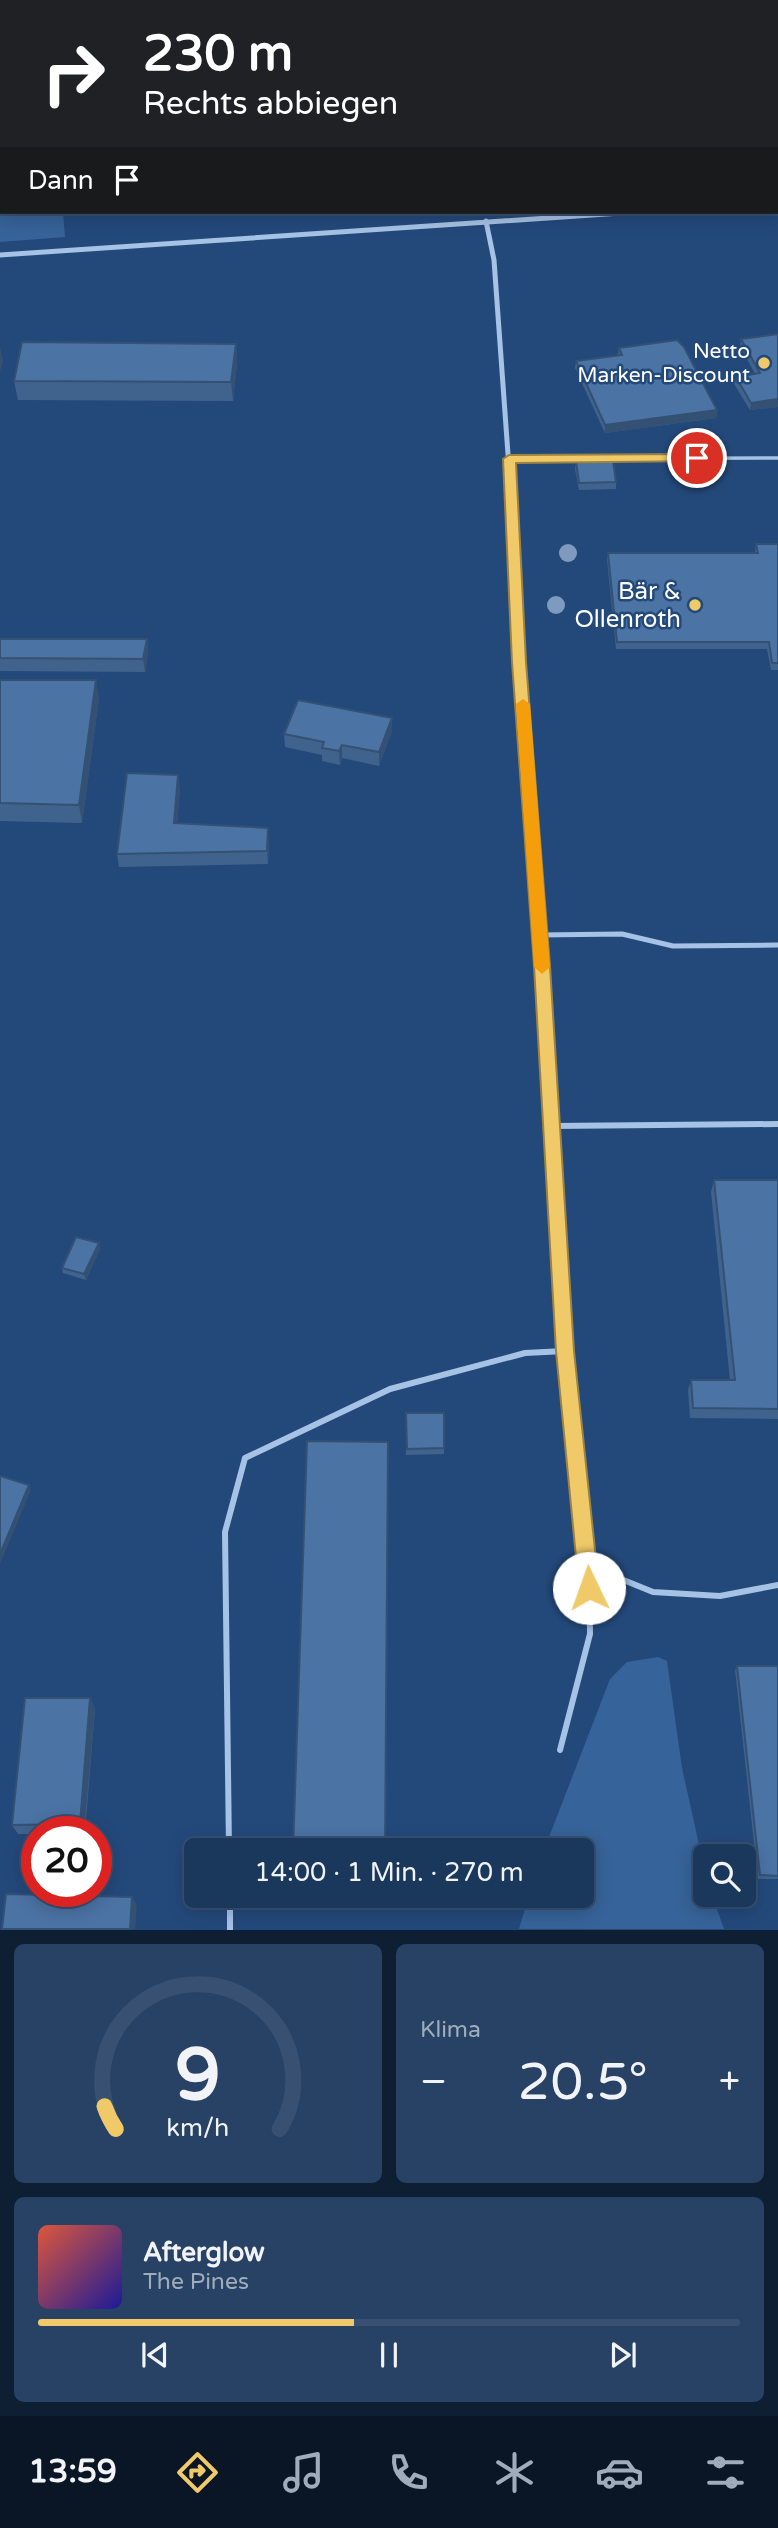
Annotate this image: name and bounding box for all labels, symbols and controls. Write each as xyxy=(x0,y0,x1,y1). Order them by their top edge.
text: 230 m xyxy=(143,25,293,84)
icon: right xyxy=(28,28,119,119)
text: Rechts abbiegen xyxy=(143,85,398,123)
icon: arrive xyxy=(108,161,146,199)
text: Dann xyxy=(28,165,94,196)
place label: Netto Marken-Discount xyxy=(577,339,750,388)
marker: Netto Marken-Discount xyxy=(756,355,772,371)
pin xyxy=(667,428,727,488)
icon: arrive xyxy=(678,439,716,477)
place label: Bär & Ollenroth xyxy=(574,577,681,634)
marker: Bär & Ollenroth xyxy=(687,597,703,613)
position arrow xyxy=(552,1551,626,1625)
speed limit sign: 20 xyxy=(21,1816,112,1907)
map controls xyxy=(693,1844,756,1907)
button: search xyxy=(693,1844,756,1907)
text: 14:00 · 1 Min. · 270 m xyxy=(254,1857,524,1888)
text: Klima xyxy=(420,2016,481,2044)
text: 9 xyxy=(175,2033,221,2121)
text: 20.5° xyxy=(518,2051,648,2114)
text: − xyxy=(420,2059,447,2105)
text: + xyxy=(719,2059,740,2105)
text: km/h xyxy=(167,2113,229,2143)
text: Afterglow xyxy=(143,2237,265,2268)
text: The Pines xyxy=(143,2268,249,2296)
icon: previous xyxy=(136,2336,174,2374)
icon: pause xyxy=(370,2336,408,2374)
icon: next xyxy=(604,2336,642,2374)
icon: directions xyxy=(173,2448,222,2497)
icon: music xyxy=(279,2448,328,2497)
icon: phone xyxy=(384,2448,433,2497)
icon: climate xyxy=(490,2448,539,2497)
icon: car xyxy=(595,2448,644,2497)
icon: filters xyxy=(701,2448,750,2497)
text: 13:59 xyxy=(28,2453,117,2491)

